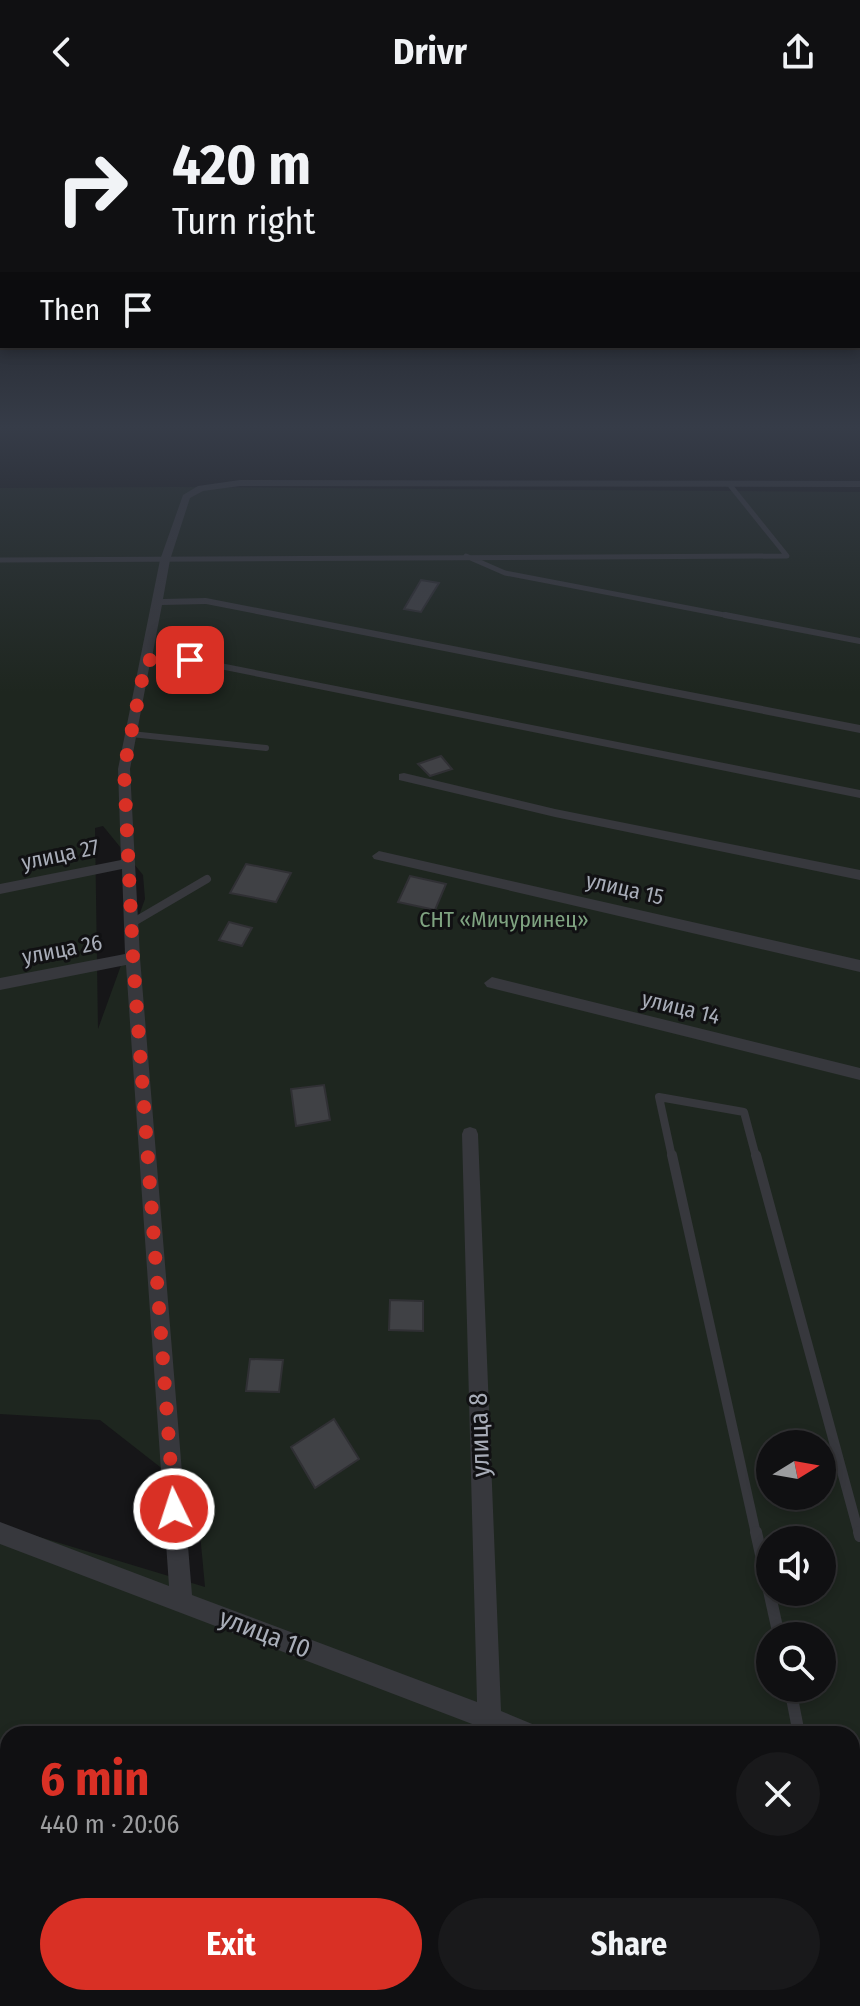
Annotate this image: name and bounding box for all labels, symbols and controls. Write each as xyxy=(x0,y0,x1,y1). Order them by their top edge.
icon: back xyxy=(40,30,84,74)
text: Drivr xyxy=(393,30,467,74)
icon: share xyxy=(776,30,820,74)
text: 420 m xyxy=(172,132,311,199)
icon: right xyxy=(40,136,144,240)
text: Turn right xyxy=(172,200,315,244)
icon: arrive xyxy=(116,288,160,332)
text: Then xyxy=(40,292,100,328)
pin xyxy=(156,626,224,694)
icon: arrive xyxy=(168,638,212,682)
street label: улица 27 xyxy=(19,833,102,876)
street label: улица 15 xyxy=(583,866,666,911)
park label: СНТ «Мичуринец» xyxy=(419,906,589,933)
street label: улица 26 xyxy=(20,929,104,970)
street label: улица 14 xyxy=(639,985,723,1030)
street label: улица 8 xyxy=(463,1392,496,1478)
north arrow xyxy=(756,1430,836,1510)
map controls xyxy=(756,1430,836,1702)
position arrow xyxy=(132,1467,216,1551)
button: sound xyxy=(756,1526,836,1606)
street label: улица 10 xyxy=(215,1602,315,1665)
button: search xyxy=(756,1622,836,1702)
text: 6 min xyxy=(40,1750,149,1808)
button: close xyxy=(736,1752,820,1836)
text: 440 m · 20:06 xyxy=(40,1809,180,1840)
button: Exit xyxy=(40,1898,422,1990)
button: Share xyxy=(438,1898,820,1990)

